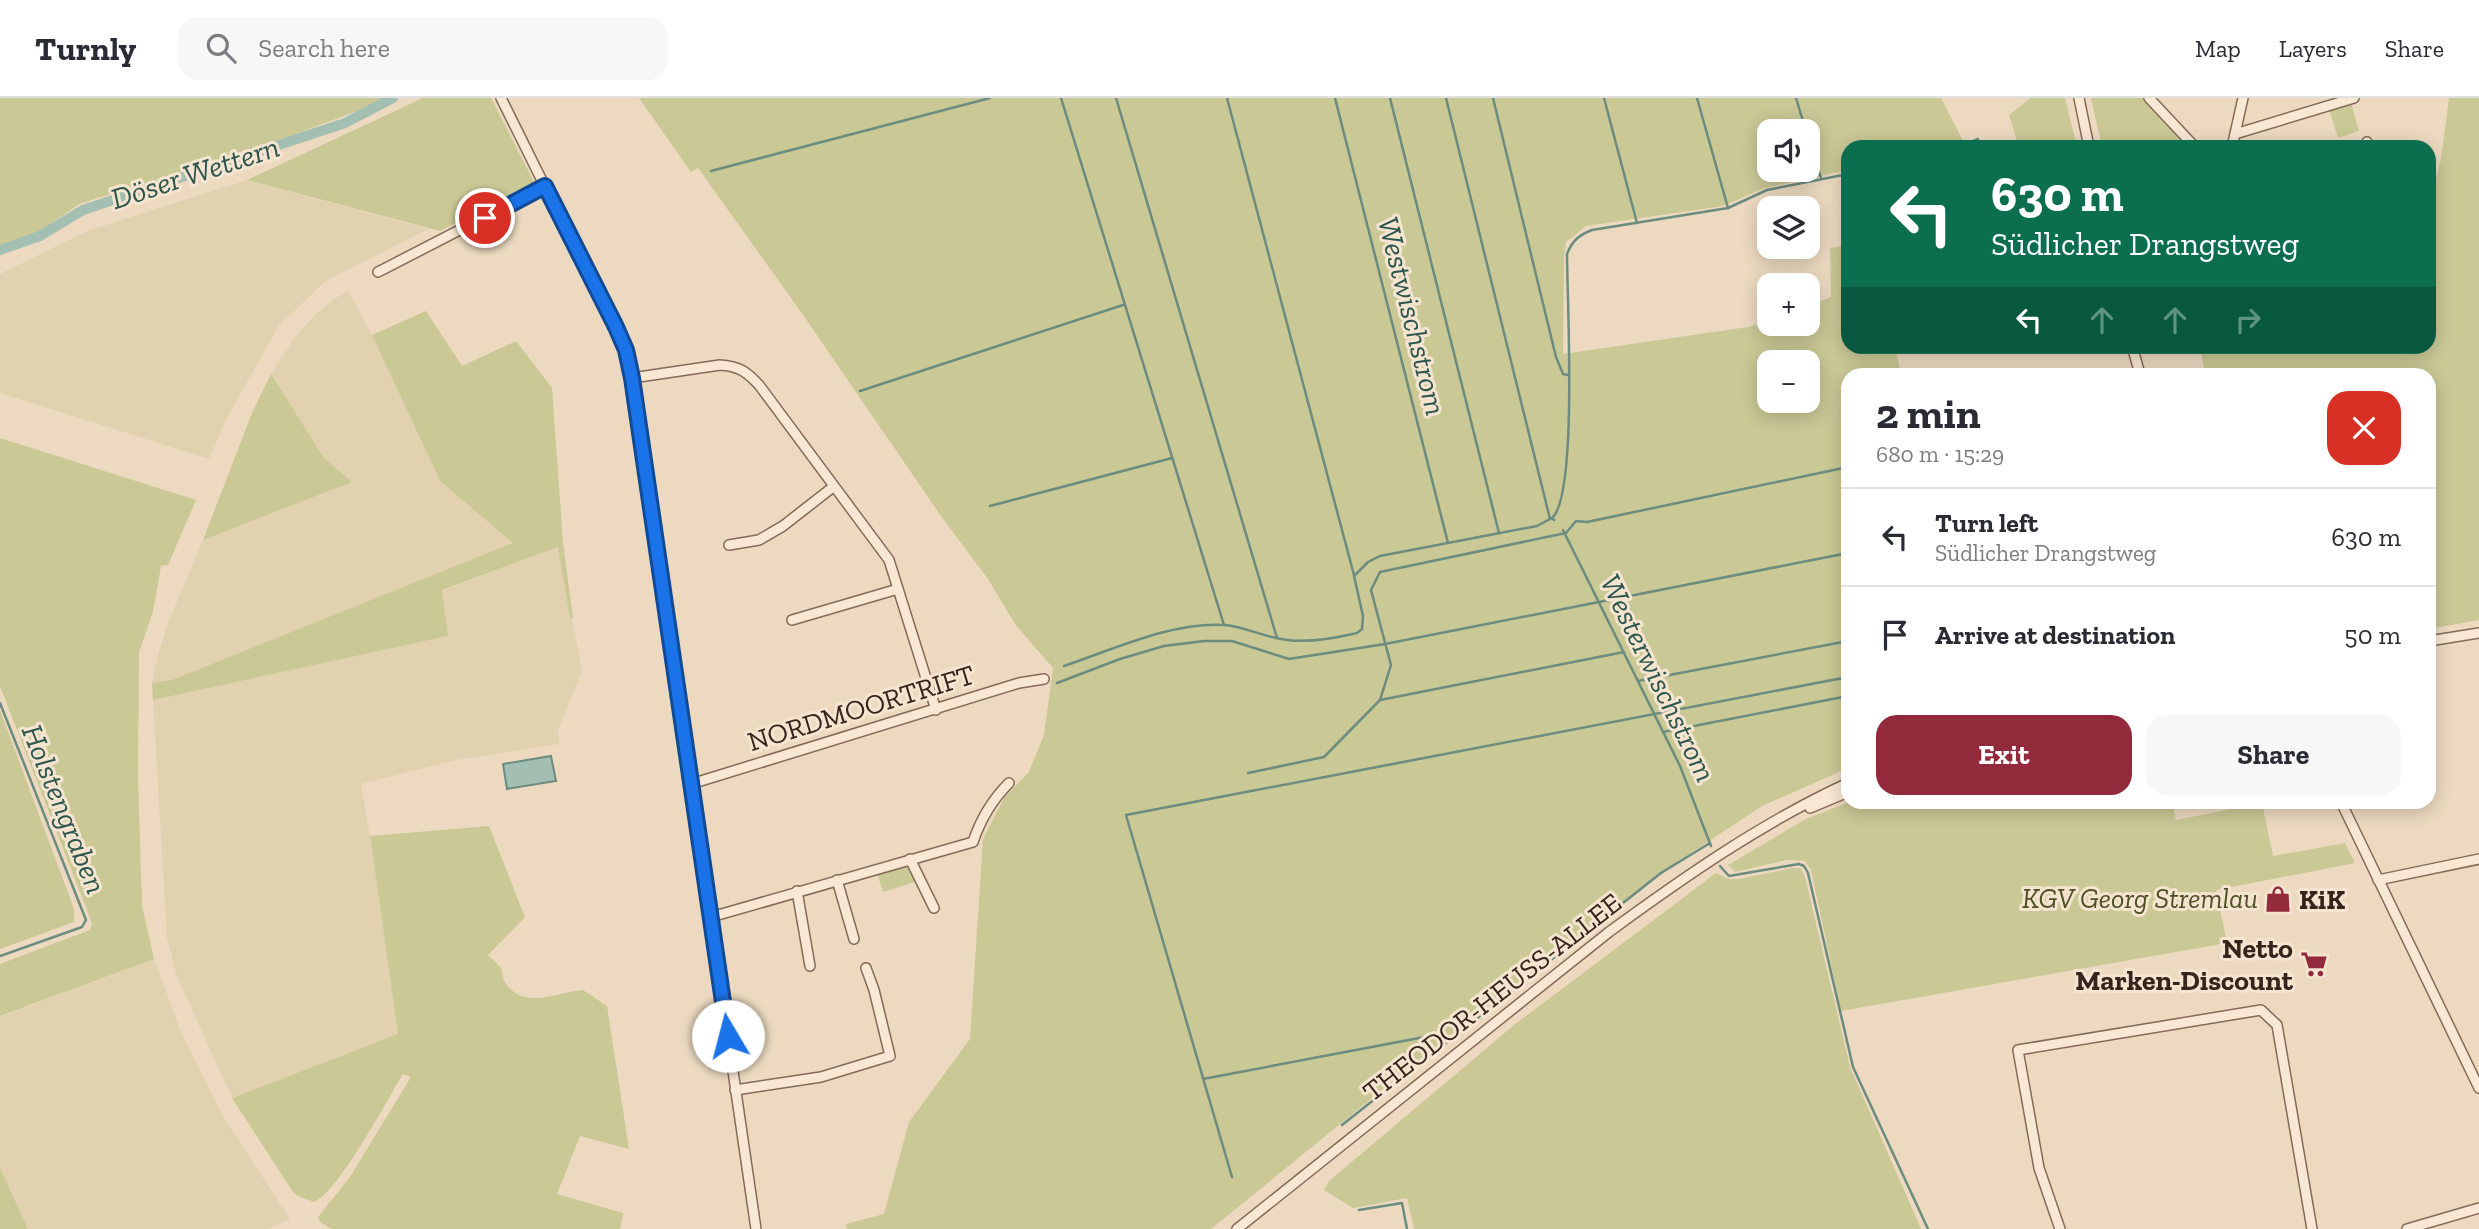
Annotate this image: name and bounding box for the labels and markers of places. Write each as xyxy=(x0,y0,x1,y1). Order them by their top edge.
pin xyxy=(455,188,515,248)
place label: KiK xyxy=(2299,883,2345,916)
shop icon: KiK xyxy=(2263,884,2293,914)
place label: Netto Marken-Discount xyxy=(2075,932,2294,997)
supermarket icon: Netto Marken-Discount xyxy=(2299,949,2329,979)

